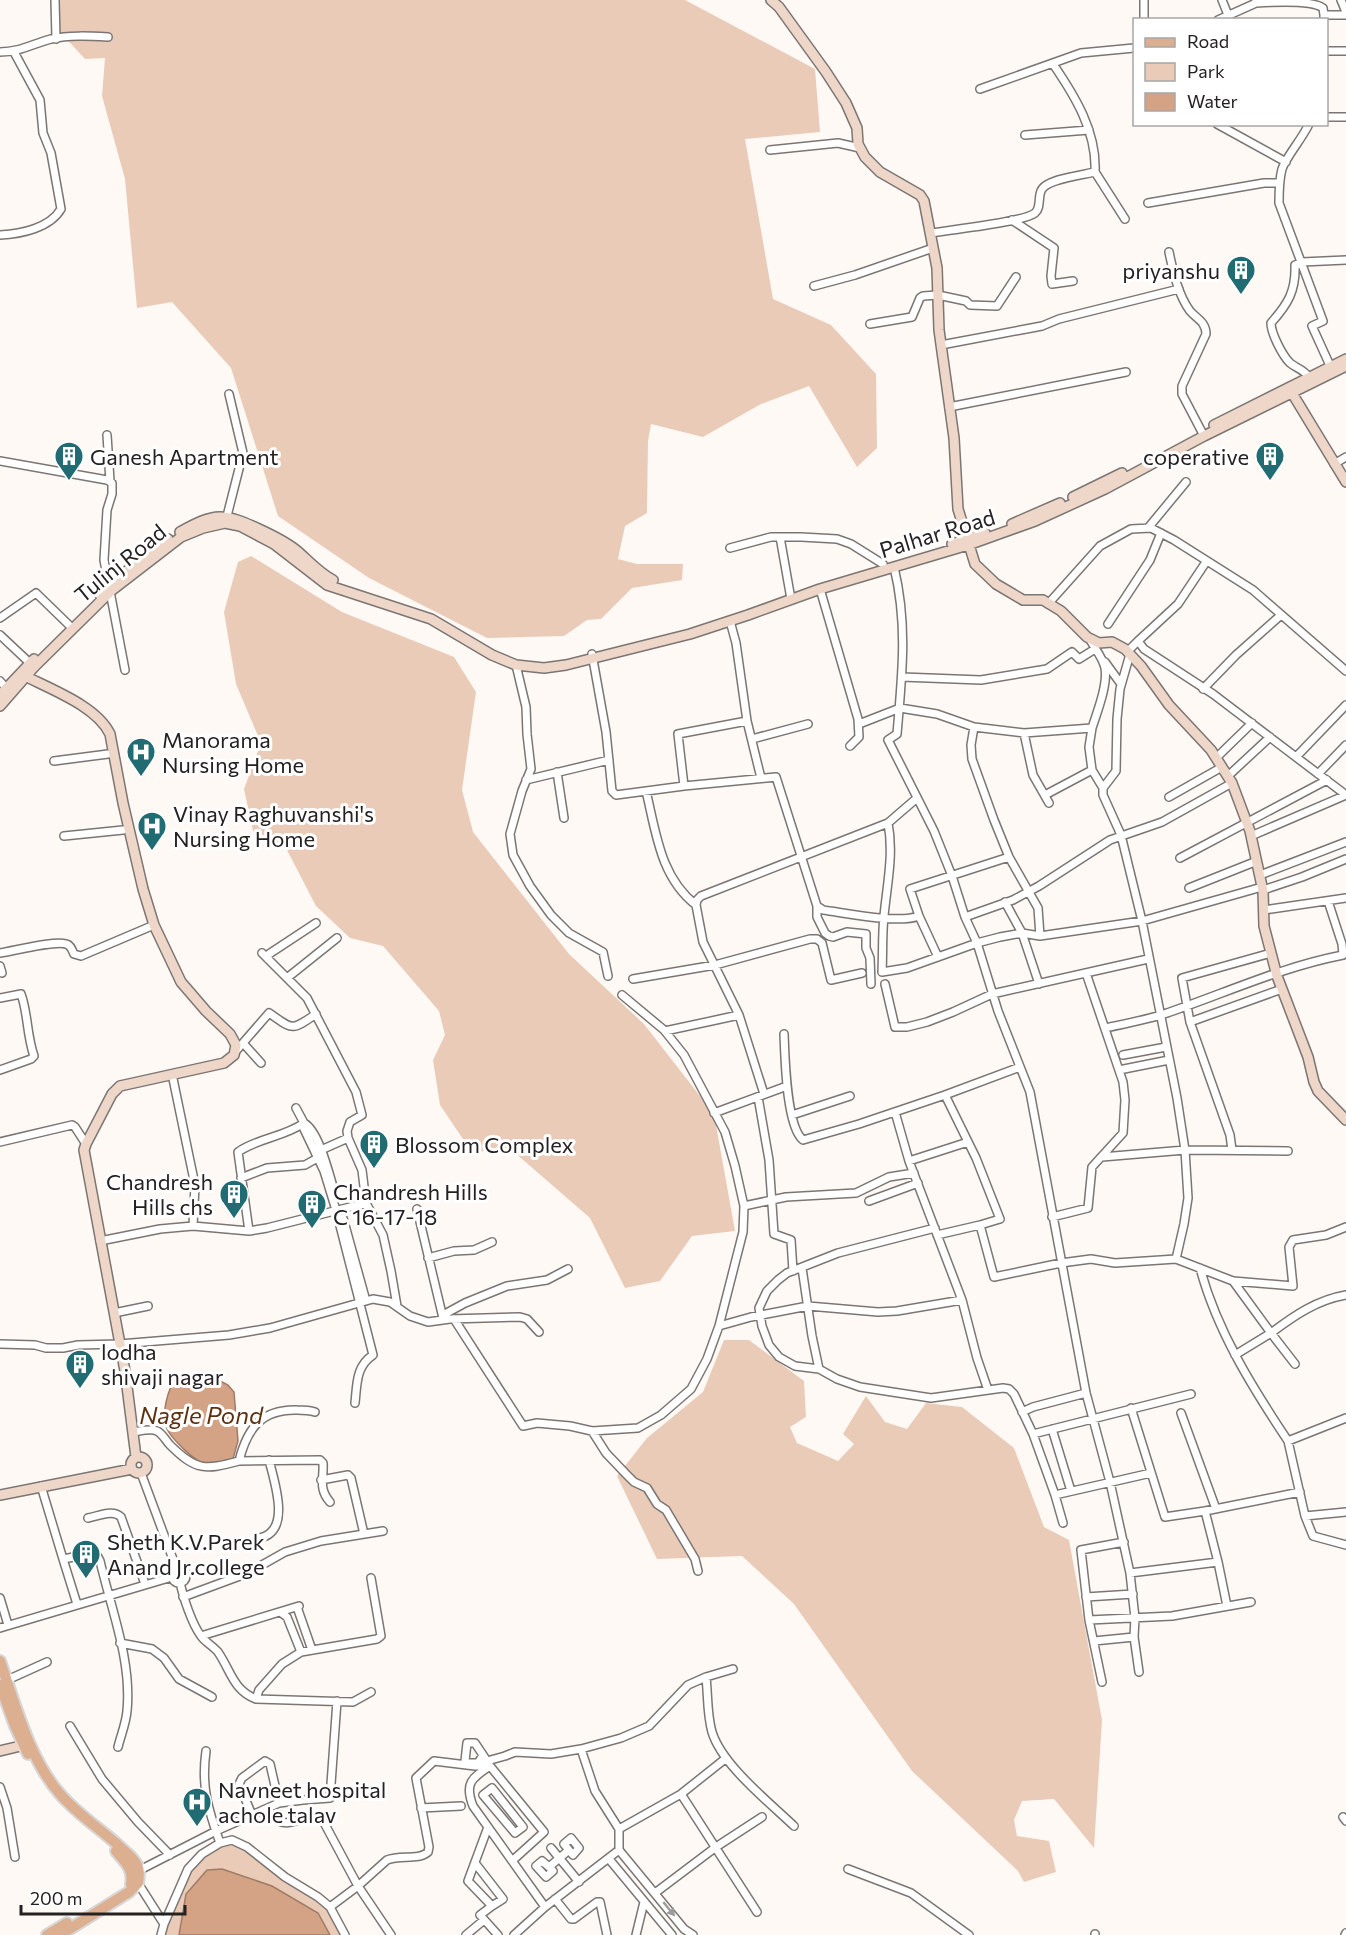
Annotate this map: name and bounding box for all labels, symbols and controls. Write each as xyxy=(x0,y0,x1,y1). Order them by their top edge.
legend xyxy=(1133,18,1328,126)
text: Road xyxy=(1187,30,1229,52)
text: Park xyxy=(1187,60,1225,82)
text: Water xyxy=(1187,90,1238,112)
building icon: priyanshu xyxy=(1225,254,1257,296)
place label: priyanshu xyxy=(1122,257,1220,284)
building icon: Ganesh Apartment xyxy=(53,440,85,482)
building icon: coperative xyxy=(1254,440,1286,482)
place label: Ganesh Apartment xyxy=(90,443,279,470)
place label: coperative xyxy=(1143,443,1249,470)
street label: Palhar Road xyxy=(876,503,998,563)
street label: Tulinj Road xyxy=(69,518,171,608)
place label: Manorama Nursing Home xyxy=(162,726,304,778)
hospital icon: Manorama Nursing Home xyxy=(125,736,157,778)
place label: Vinay Raghuvanshi's Nursing Home xyxy=(173,800,374,852)
hospital icon: Vinay Raghuvanshi's Nursing Home xyxy=(136,810,168,852)
building icon: Blossom Complex xyxy=(358,1128,390,1170)
place label: Blossom Complex xyxy=(395,1131,574,1158)
place label: Chandresh Hills chs xyxy=(106,1168,213,1220)
building icon: Chandresh Hills chs xyxy=(218,1178,250,1220)
place label: Chandresh Hills C 16-17-18 xyxy=(333,1178,488,1230)
building icon: Chandresh Hills C 16-17-18 xyxy=(296,1188,328,1230)
place label: lodha shivaji nagar xyxy=(101,1338,224,1390)
building icon: lodha shivaji nagar xyxy=(64,1348,96,1390)
water label: Nagle Pond xyxy=(139,1400,264,1429)
place label: Sheth K.V.Parek Anand Jr.college xyxy=(107,1528,265,1580)
building icon: Sheth K.V.Parek Anand Jr.college xyxy=(70,1538,102,1580)
place label: Navneet hospital achole talav xyxy=(218,1776,386,1828)
hospital icon: Navneet hospital achole talav xyxy=(181,1786,213,1828)
scale bar xyxy=(21,1878,184,1916)
text: 200 m xyxy=(30,1887,83,1909)
one-way arrow xyxy=(662,1901,675,1917)

